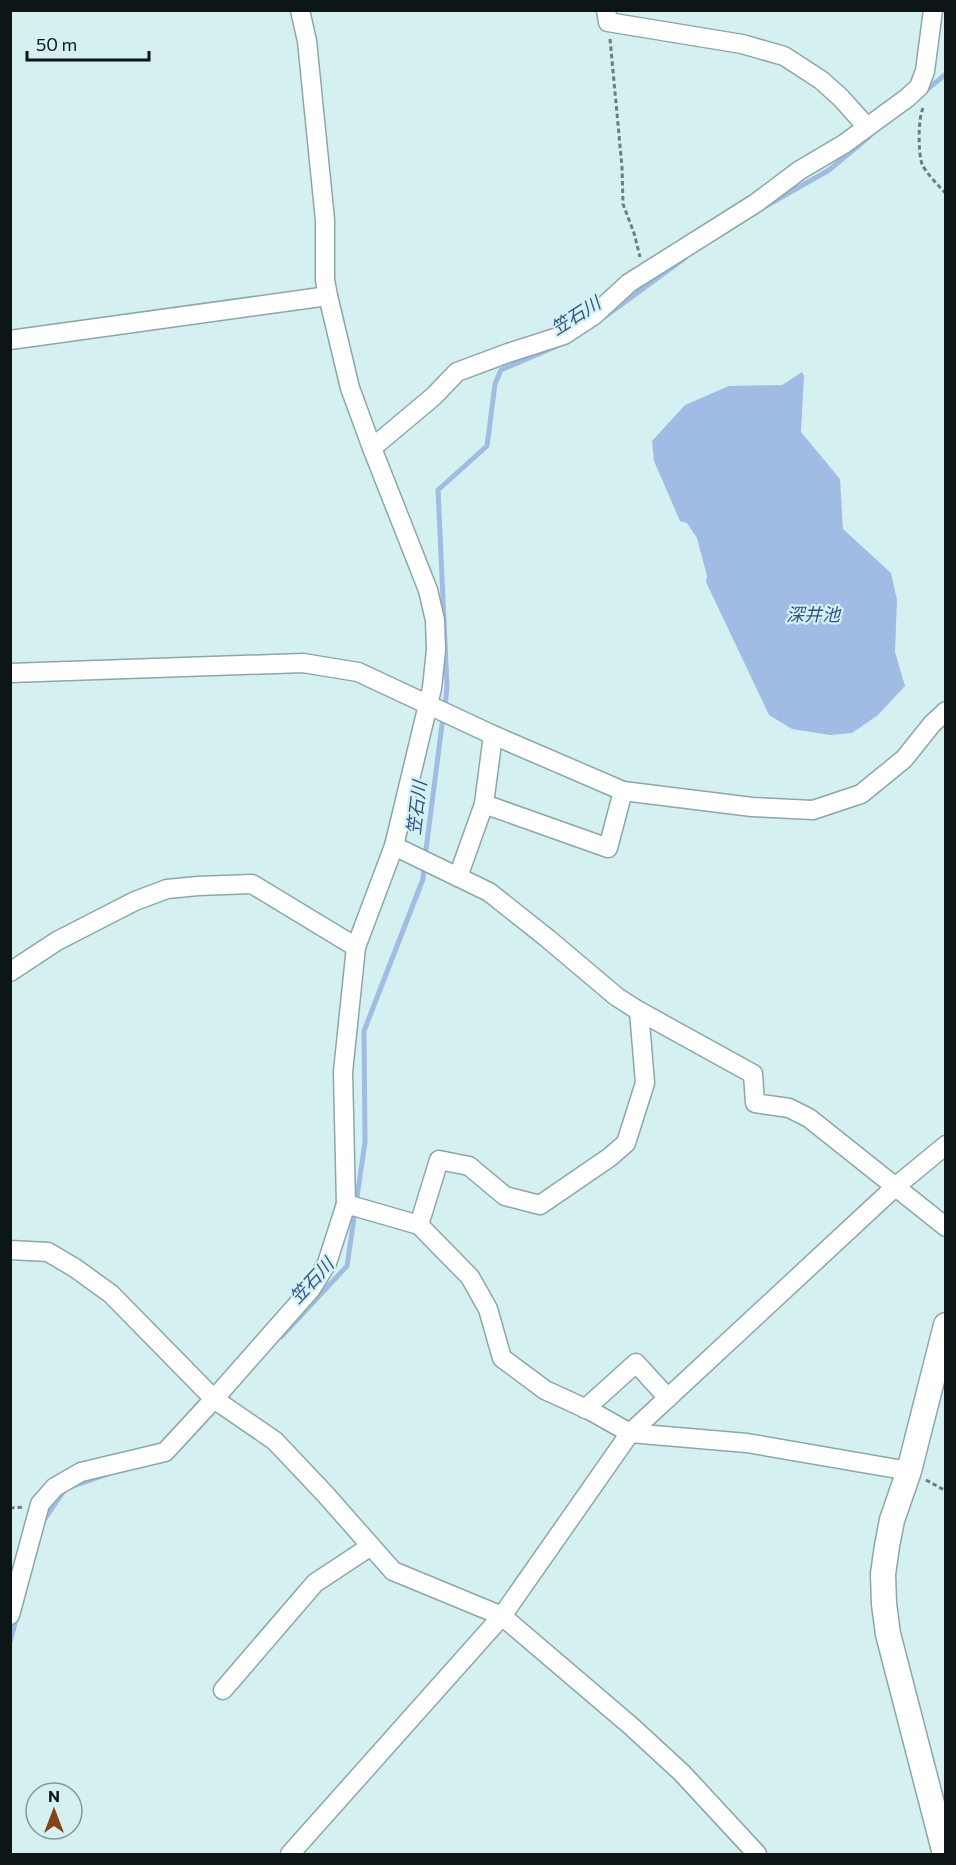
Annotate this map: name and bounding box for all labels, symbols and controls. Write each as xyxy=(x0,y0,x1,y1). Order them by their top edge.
scale bar xyxy=(27,24,148,62)
text: 50 m xyxy=(36,33,77,55)
water label: 笠石川 xyxy=(547,290,606,339)
water label: 深井池 xyxy=(786,603,842,625)
water label: 笠石川 xyxy=(402,778,430,836)
water label: 笠石川 xyxy=(285,1252,339,1308)
north arrow xyxy=(24,1781,84,1841)
text: N xyxy=(48,1786,60,1805)

